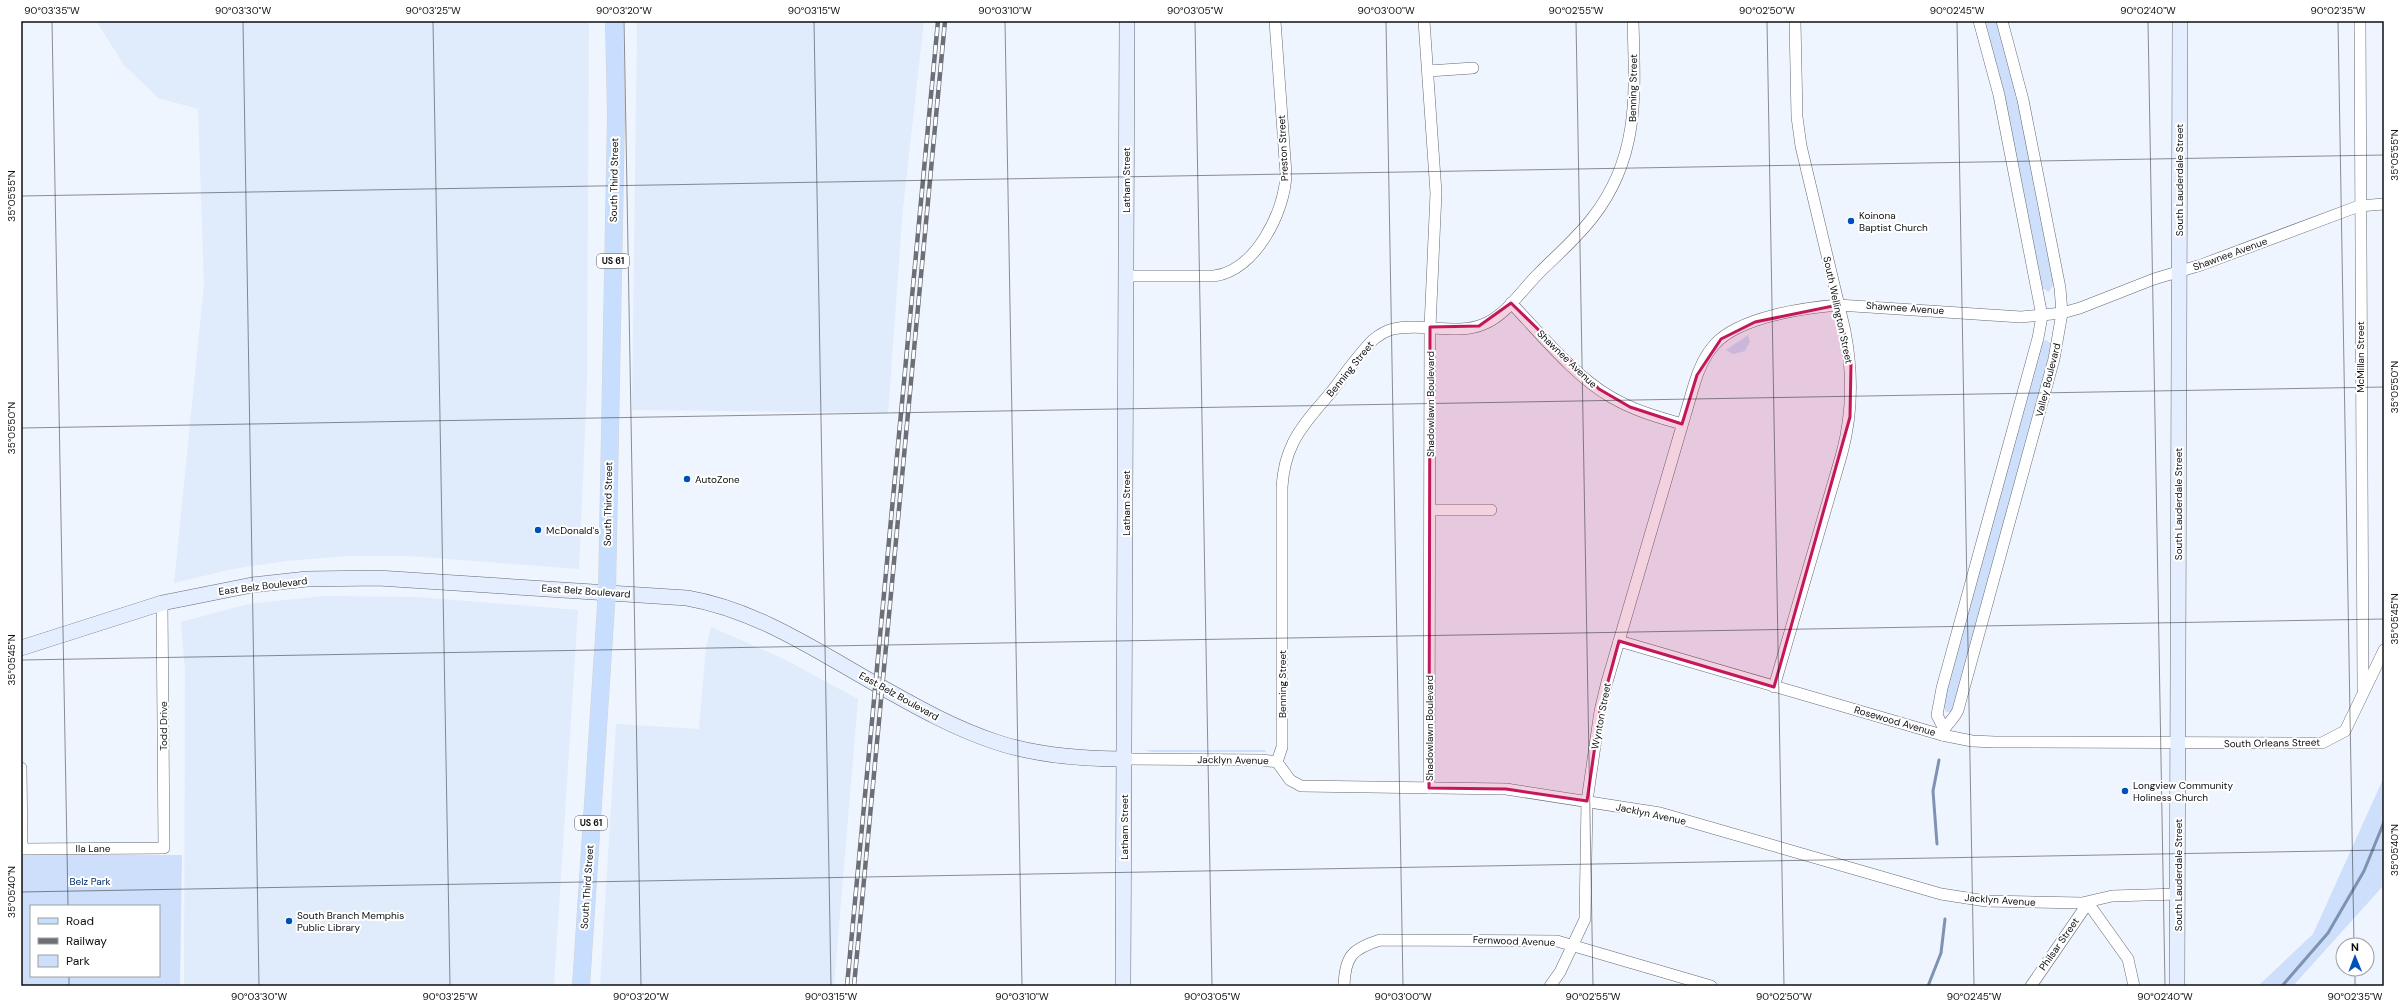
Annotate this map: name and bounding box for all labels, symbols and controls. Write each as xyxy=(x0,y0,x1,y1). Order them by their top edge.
text: 90°03'35"W xyxy=(24,4,80,17)
text: 90°03'30"W xyxy=(215,4,271,17)
text: 90°03'25"W xyxy=(405,4,461,17)
text: 90°03'20"W xyxy=(596,4,652,17)
text: 90°03'15"W xyxy=(788,4,841,17)
text: 90°03'10"W xyxy=(978,4,1032,17)
text: 90°03'05"W xyxy=(1167,4,1223,17)
text: 90°03'00"W xyxy=(1357,4,1415,17)
text: 90°02'55"W xyxy=(1549,4,1604,17)
text: 90°02'50"W xyxy=(1739,4,1795,17)
text: 90°02'45"W xyxy=(1930,4,1985,17)
text: 90°02'40"W xyxy=(2120,4,2176,17)
text: 90°02'35"W xyxy=(2310,4,2366,17)
street label: Benning Street xyxy=(1626,54,1640,122)
street label: Preston Street xyxy=(1275,115,1291,181)
street label: South Lauderdale Street xyxy=(2173,124,2186,236)
text: 35°05'55"N xyxy=(2388,129,2401,181)
street label: South Third Street xyxy=(607,138,621,222)
street label: Latham Street xyxy=(1120,147,1133,213)
text: 35°05'55"N xyxy=(5,170,18,222)
place label: Koinona Baptist Church xyxy=(1859,209,1928,234)
marker: Koinona Baptist Church xyxy=(1846,216,1856,226)
street label: Shawnee Avenue xyxy=(2191,234,2269,273)
road number: US 61 xyxy=(597,254,629,268)
street label: South Wellington Street xyxy=(1820,255,1856,365)
street label: Shawnee Avenue xyxy=(1866,299,1945,317)
street label: McMillan Street xyxy=(2354,321,2367,393)
street label: Shawnee Avenue xyxy=(1534,327,1600,391)
street label: Benning Street xyxy=(1324,338,1376,399)
street label: Valley Boulevard xyxy=(2033,342,2063,418)
street label: Shadowlawn Boulevard xyxy=(1424,351,1437,457)
text: 35°05'50"N xyxy=(2388,361,2401,413)
text: 35°05'50"N xyxy=(5,402,18,454)
street label: South Lauderdale Street xyxy=(2172,448,2185,560)
street label: South Third Street xyxy=(601,462,615,546)
street label: Latham Street xyxy=(1120,470,1133,536)
place label: AutoZone xyxy=(695,473,740,486)
marker: AutoZone xyxy=(682,474,692,484)
place label: McDonald's xyxy=(546,524,599,537)
marker: McDonald's xyxy=(533,525,543,535)
street label: East Belz Boulevard xyxy=(218,574,308,598)
street label: East Belz Boulevard xyxy=(541,581,631,601)
text: 35°05'45"N xyxy=(2388,593,2401,645)
text: 35°05'45"N xyxy=(5,634,18,686)
street label: Benning Street xyxy=(1276,650,1289,718)
street label: East Belz Boulevard xyxy=(857,669,941,723)
street label: Shadowlawn Boulevard xyxy=(1423,675,1436,781)
street label: Wynton Street xyxy=(1588,682,1614,750)
street label: Todd Drive xyxy=(157,701,170,751)
street label: Rosewood Avenue xyxy=(1853,703,1938,739)
street label: South Orleans Street xyxy=(2224,736,2320,750)
street label: Jacklyn Avenue xyxy=(1197,753,1269,767)
place label: Longview Community Holiness Church xyxy=(2133,779,2233,804)
marker: Longview Community Holiness Church xyxy=(2120,786,2130,796)
street label: Latham Street xyxy=(1118,794,1131,860)
street label: Jacklyn Avenue xyxy=(1615,800,1688,828)
road number: US 61 xyxy=(575,816,607,830)
street label: South Lauderdale Street xyxy=(2172,819,2185,931)
text: 35°05'40"N xyxy=(2388,824,2401,876)
street label: Ila Lane xyxy=(76,842,111,855)
street label: South Third Street xyxy=(578,844,596,930)
text: 35°05'40"N xyxy=(5,866,18,918)
park label: Belz Park xyxy=(70,875,110,888)
street label: Jacklyn Avenue xyxy=(1964,891,2036,909)
legend xyxy=(30,905,160,977)
place label: South Branch Memphis Public Library xyxy=(297,909,404,934)
text: Road xyxy=(66,913,94,929)
street label: Philsar Street xyxy=(2036,915,2082,973)
marker: South Branch Memphis Public Library xyxy=(284,916,294,926)
text: Railway xyxy=(66,933,107,949)
street label: Fernwood Avenue xyxy=(1473,933,1556,949)
north arrow xyxy=(2335,937,2375,977)
text: N xyxy=(2351,940,2359,954)
text: Park xyxy=(66,953,90,969)
text: 90°03'30"W xyxy=(231,990,287,1003)
text: 90°03'25"W xyxy=(422,990,478,1003)
text: 90°03'20"W xyxy=(613,990,669,1003)
text: 90°03'15"W xyxy=(805,990,858,1003)
text: 90°03'10"W xyxy=(995,990,1049,1003)
text: 90°03'05"W xyxy=(1184,990,1240,1003)
text: 90°03'00"W xyxy=(1374,990,1432,1003)
text: 90°02'55"W xyxy=(1566,990,1621,1003)
text: 90°02'50"W xyxy=(1756,990,1812,1003)
text: 90°02'45"W xyxy=(1947,990,2002,1003)
text: 90°02'40"W xyxy=(2137,990,2193,1003)
text: 90°02'35"W xyxy=(2327,990,2383,1003)

